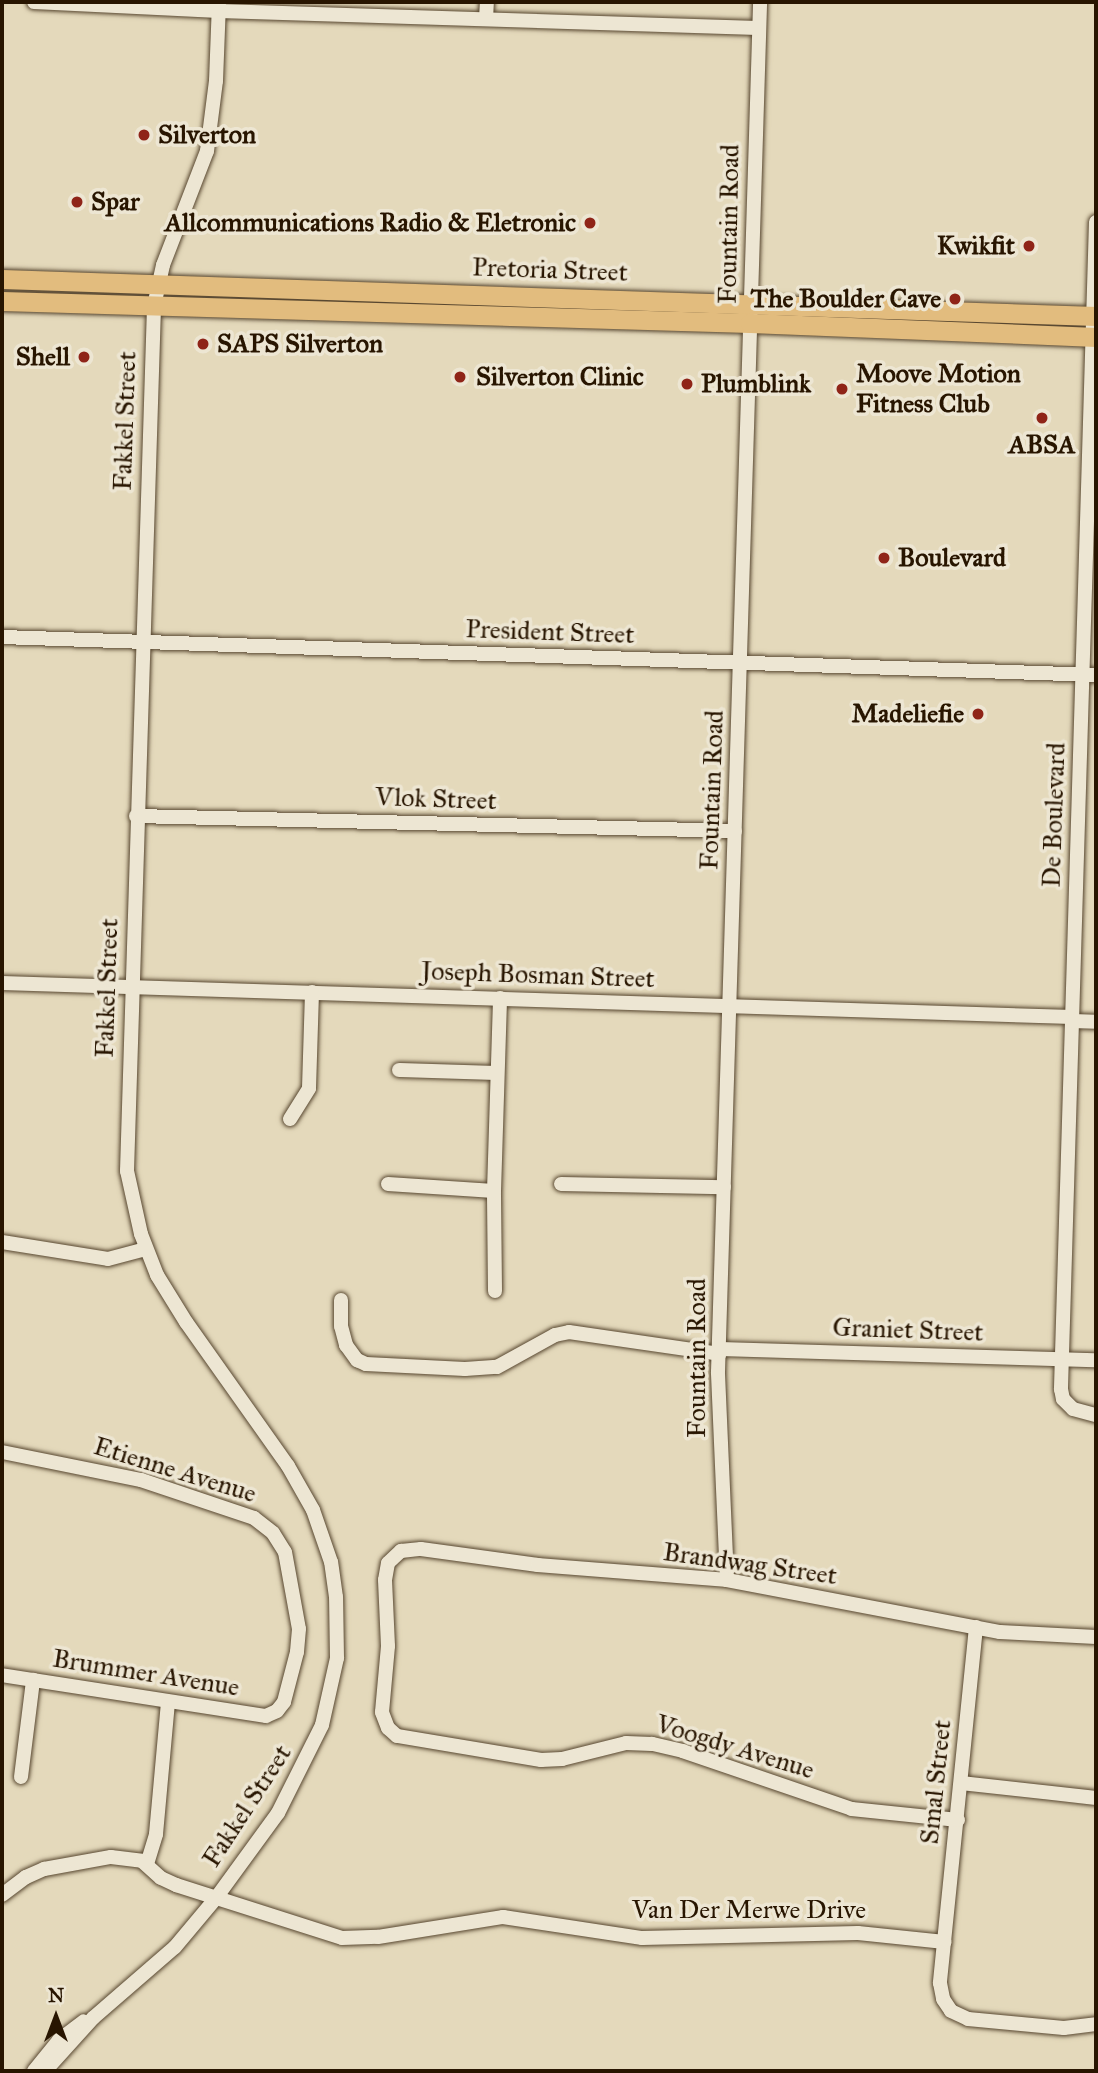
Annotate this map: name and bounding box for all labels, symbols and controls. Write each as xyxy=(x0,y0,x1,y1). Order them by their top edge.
place label: Silverton xyxy=(158,119,256,151)
marker: Silverton xyxy=(136,127,152,143)
street label: Fountain Road xyxy=(712,144,746,304)
place label: Spar xyxy=(91,186,140,218)
marker: Spar xyxy=(69,194,85,210)
place label: Allcommunications Radio & Eletronic xyxy=(165,207,576,239)
marker: Allcommunications Radio & Eletronic xyxy=(582,215,598,231)
place label: Kwikfit xyxy=(937,230,1015,262)
marker: Kwikfit xyxy=(1021,238,1037,254)
street label: Pretoria Street xyxy=(472,252,628,288)
place label: The Boulder Cave xyxy=(750,283,941,315)
marker: The Boulder Cave xyxy=(947,291,963,307)
place label: SAPS Silverton xyxy=(217,328,383,360)
marker: SAPS Silverton xyxy=(195,336,211,352)
place label: Shell xyxy=(16,341,70,373)
marker: Shell xyxy=(76,349,92,365)
street label: Fakkel Street xyxy=(107,351,143,491)
place label: Moove Motion Fitness Club xyxy=(856,358,1021,420)
place label: Silverton Clinic xyxy=(476,361,644,393)
marker: Silverton Clinic xyxy=(450,367,470,387)
place label: Plumblink xyxy=(701,368,811,400)
marker: Plumblink xyxy=(679,376,695,392)
marker: Moove Motion Fitness Club xyxy=(834,381,850,397)
marker: ABSA xyxy=(1034,410,1050,426)
place label: ABSA xyxy=(1008,429,1076,461)
place label: Boulevard xyxy=(898,542,1006,574)
marker: Boulevard xyxy=(876,550,892,566)
street label: President Street xyxy=(465,613,635,651)
place label: Madeliefie xyxy=(852,698,964,730)
marker: Madeliefie xyxy=(970,706,986,722)
street label: Fountain Road xyxy=(694,710,730,870)
street label: De Boulevard xyxy=(1036,742,1072,888)
street label: Vlok Street xyxy=(375,781,497,817)
street label: Fakkel Street xyxy=(89,918,125,1058)
street label: Joseph Bosman Street xyxy=(421,955,655,995)
street label: Fountain Road xyxy=(681,1278,713,1438)
street label: Graniet Street xyxy=(832,1312,984,1348)
street label: Etienne Avenue xyxy=(90,1430,260,1510)
street label: Brandwag Street xyxy=(661,1536,839,1592)
street label: Brummer Avenue xyxy=(50,1643,242,1703)
street label: Voogdy Avenue xyxy=(652,1708,818,1786)
street label: Smal Street xyxy=(914,1718,958,1846)
street label: Fakkel Street xyxy=(196,1739,298,1873)
street label: Van Der Merwe Drive xyxy=(632,1894,866,1926)
north arrow xyxy=(21,1982,91,2052)
text: N xyxy=(48,1984,64,2007)

